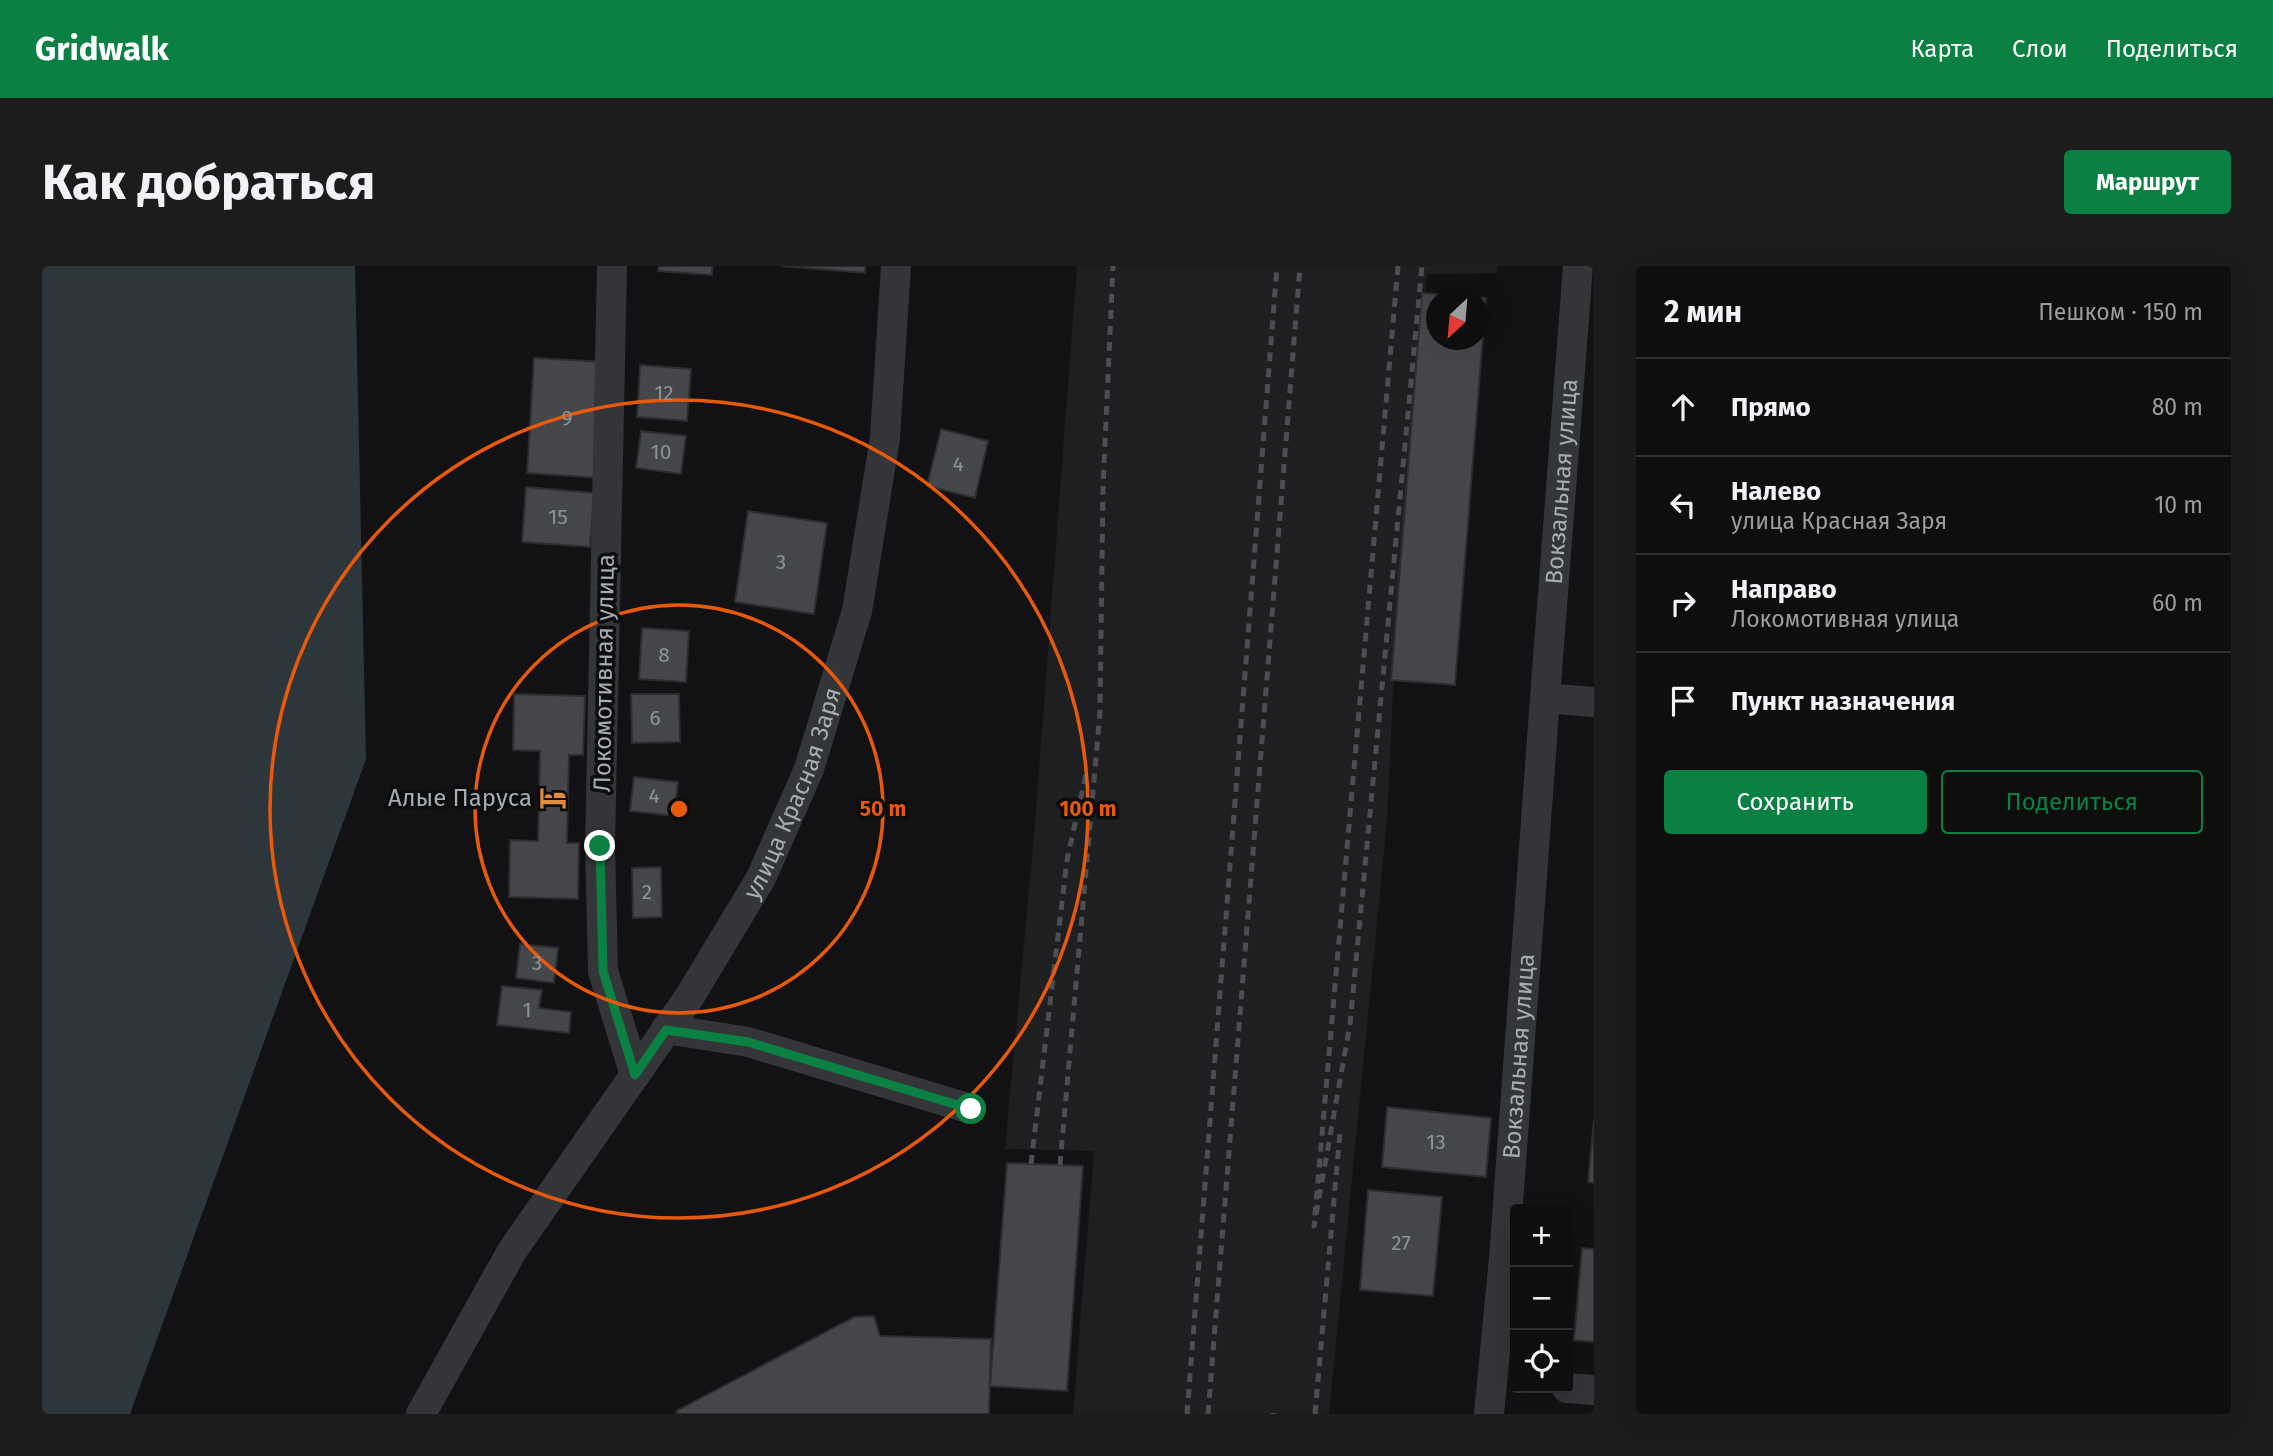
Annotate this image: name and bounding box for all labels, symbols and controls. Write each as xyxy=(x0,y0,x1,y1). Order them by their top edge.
text: Gridwalk xyxy=(35,29,169,69)
text: Карта xyxy=(1910,35,1974,63)
text: Слои xyxy=(2012,35,2068,63)
text: Поделиться xyxy=(2106,35,2238,63)
button: Маршрут xyxy=(2064,150,2231,214)
text: Как добраться xyxy=(42,153,375,212)
north arrow xyxy=(1426,287,1489,350)
text: 2 мин xyxy=(1664,294,1742,330)
text: Пешком · 150 m xyxy=(2038,298,2203,326)
street label: Вокзальная улица xyxy=(1540,378,1583,585)
house number: 12 xyxy=(654,380,674,406)
icon: ahead xyxy=(1664,388,1702,426)
text: Прямо xyxy=(1731,392,1811,423)
text: 80 m xyxy=(2152,393,2203,421)
house number: 9 xyxy=(561,405,573,431)
house number: 10 xyxy=(651,439,671,465)
house number: 4 xyxy=(952,451,964,477)
text: Налево xyxy=(1731,476,1821,507)
icon: left xyxy=(1664,486,1702,524)
text: 10 m xyxy=(2154,491,2203,519)
house number: 15 xyxy=(548,504,568,530)
text: улица Красная Заря xyxy=(1731,507,1947,535)
house number: 3 xyxy=(776,549,786,575)
street label: Локомотивная улица xyxy=(588,554,620,792)
text: Направо xyxy=(1731,574,1837,605)
icon: right xyxy=(1664,584,1702,622)
text: 60 m xyxy=(2152,589,2203,617)
text: Локомотивная улица xyxy=(1731,605,1959,633)
house number: 8 xyxy=(658,642,670,668)
icon: arrive xyxy=(1664,682,1702,720)
street label: улица Красная Заря xyxy=(738,684,847,904)
text: Пункт назначения xyxy=(1731,686,1955,717)
house number: 6 xyxy=(649,705,661,731)
button: Сохранить xyxy=(1664,770,1927,834)
button: Поделиться xyxy=(1941,770,2203,834)
hotel icon: Алые Паруса xyxy=(538,783,568,813)
house number: 4 xyxy=(648,783,660,809)
place label: Алые Паруса xyxy=(388,784,532,812)
text: 50 m xyxy=(860,796,906,822)
text: 100 m xyxy=(1059,796,1117,822)
centre of rings xyxy=(667,797,691,821)
route end xyxy=(584,830,615,861)
house number: 2 xyxy=(642,879,652,905)
house number: 3 xyxy=(532,950,542,976)
street label: Вокзальная улица xyxy=(1497,953,1540,1160)
house number: 1 xyxy=(522,997,532,1023)
route start xyxy=(955,1093,986,1124)
house number: 13 xyxy=(1426,1129,1446,1155)
map controls xyxy=(1510,1204,1573,1393)
button: + xyxy=(1510,1204,1573,1267)
house number: 27 xyxy=(1391,1230,1411,1256)
button: − xyxy=(1510,1267,1573,1330)
button: locate xyxy=(1510,1330,1573,1393)

